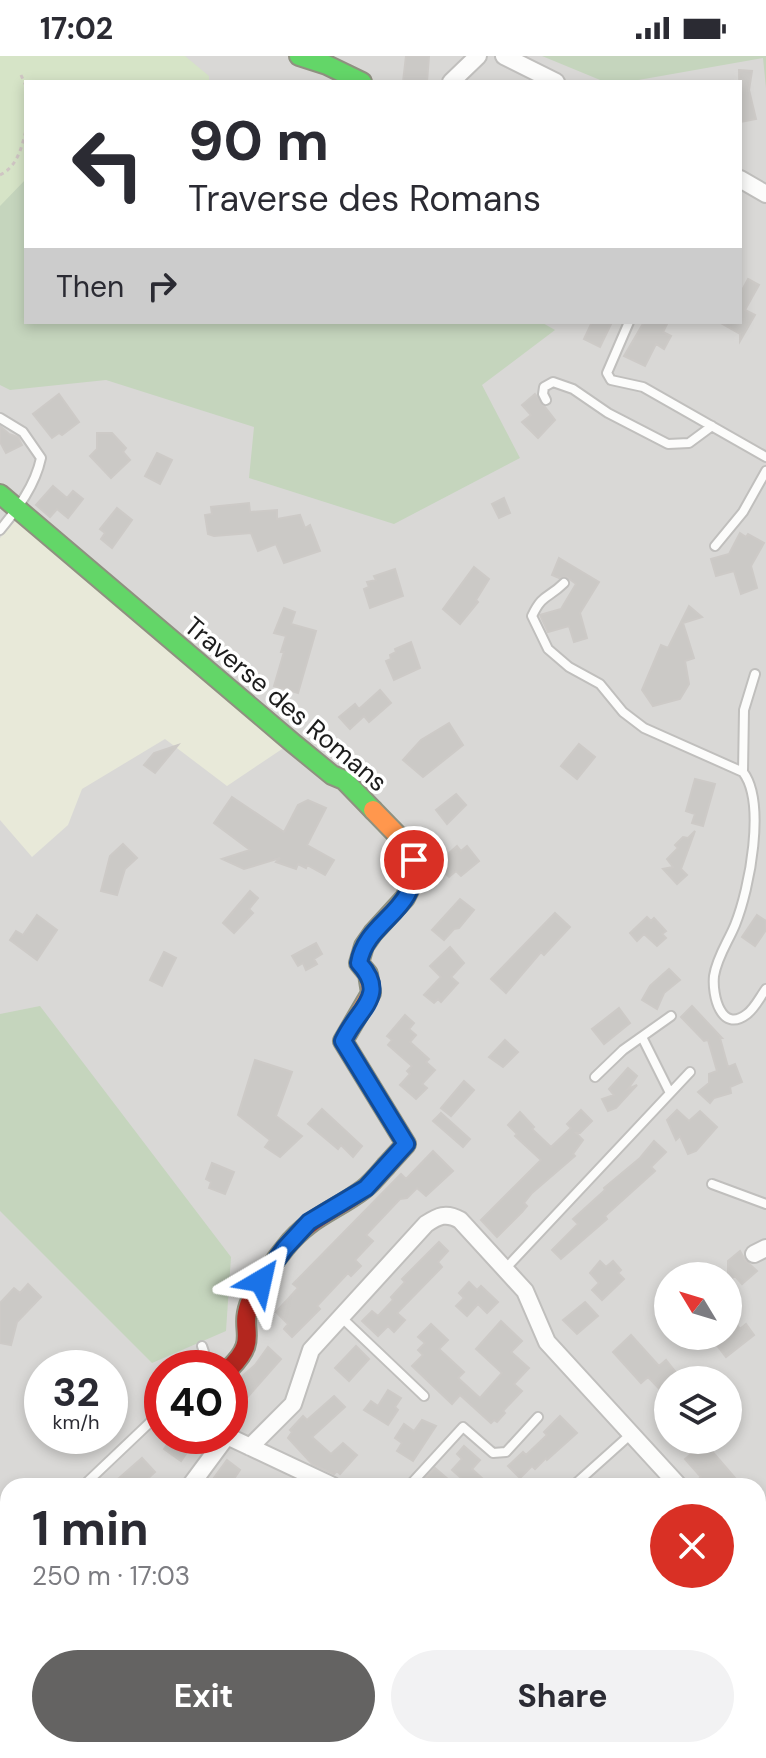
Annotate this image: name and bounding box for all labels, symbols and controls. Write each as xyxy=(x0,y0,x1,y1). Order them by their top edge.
text: 17:02 xyxy=(40,9,113,48)
text: 90 m xyxy=(188,104,329,177)
icon: left xyxy=(56,112,160,216)
text: Traverse des Romans xyxy=(188,175,541,222)
icon: right xyxy=(140,264,184,308)
text: Then xyxy=(56,267,124,306)
street label: Traverse des Romans xyxy=(177,609,395,799)
pin xyxy=(380,826,448,894)
icon: arrive xyxy=(392,838,436,882)
position arrow xyxy=(219,1239,303,1323)
north arrow xyxy=(654,1262,742,1350)
map controls xyxy=(654,1262,742,1454)
speed limit sign: 40 xyxy=(144,1350,248,1454)
text: 32 xyxy=(52,1366,100,1418)
button: layers xyxy=(654,1366,742,1454)
text: km/h xyxy=(52,1409,100,1435)
text: 1 min xyxy=(32,1497,149,1560)
button: close xyxy=(650,1504,734,1588)
text: 250 m · 17:03 xyxy=(32,1559,190,1593)
button: Exit xyxy=(32,1650,375,1742)
button: Share xyxy=(391,1650,734,1742)

